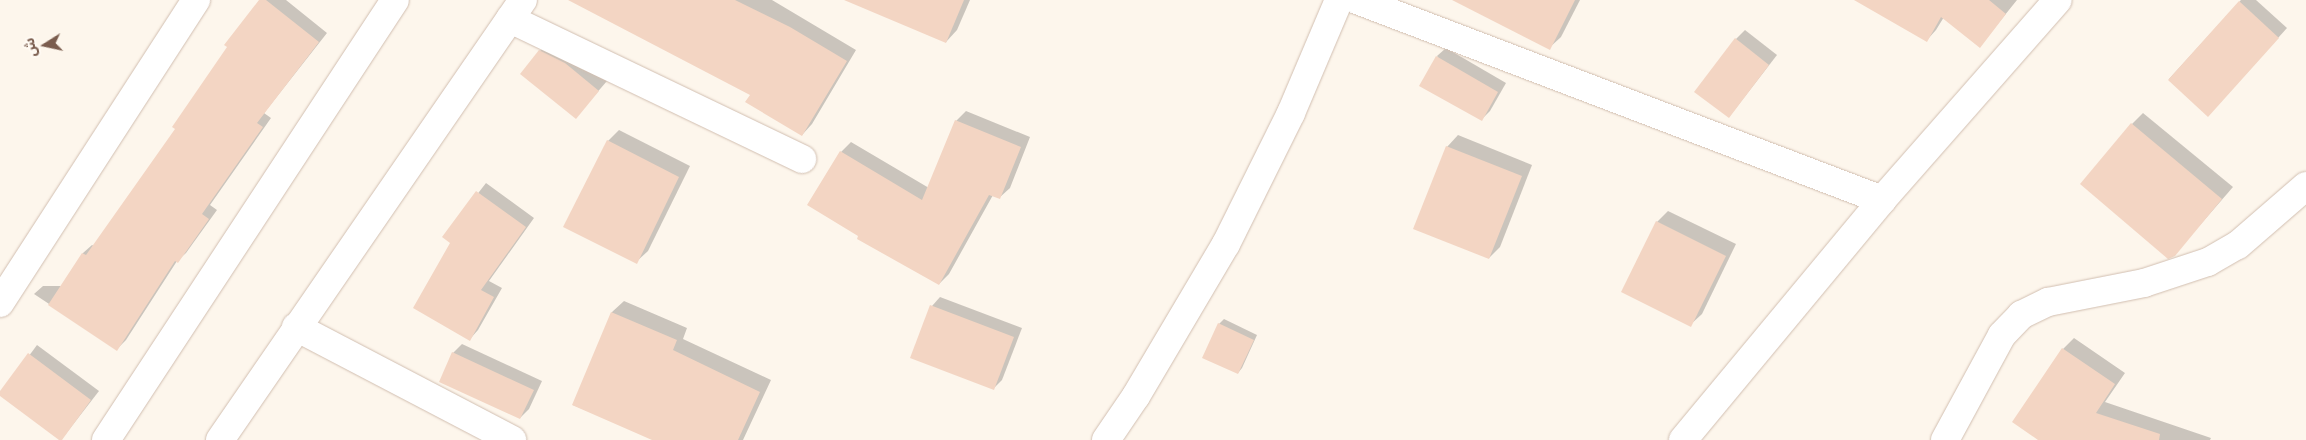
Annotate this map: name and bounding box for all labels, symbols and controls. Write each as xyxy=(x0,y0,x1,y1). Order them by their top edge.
north arrow xyxy=(20,20,70,70)
text: ش xyxy=(21,37,40,58)

